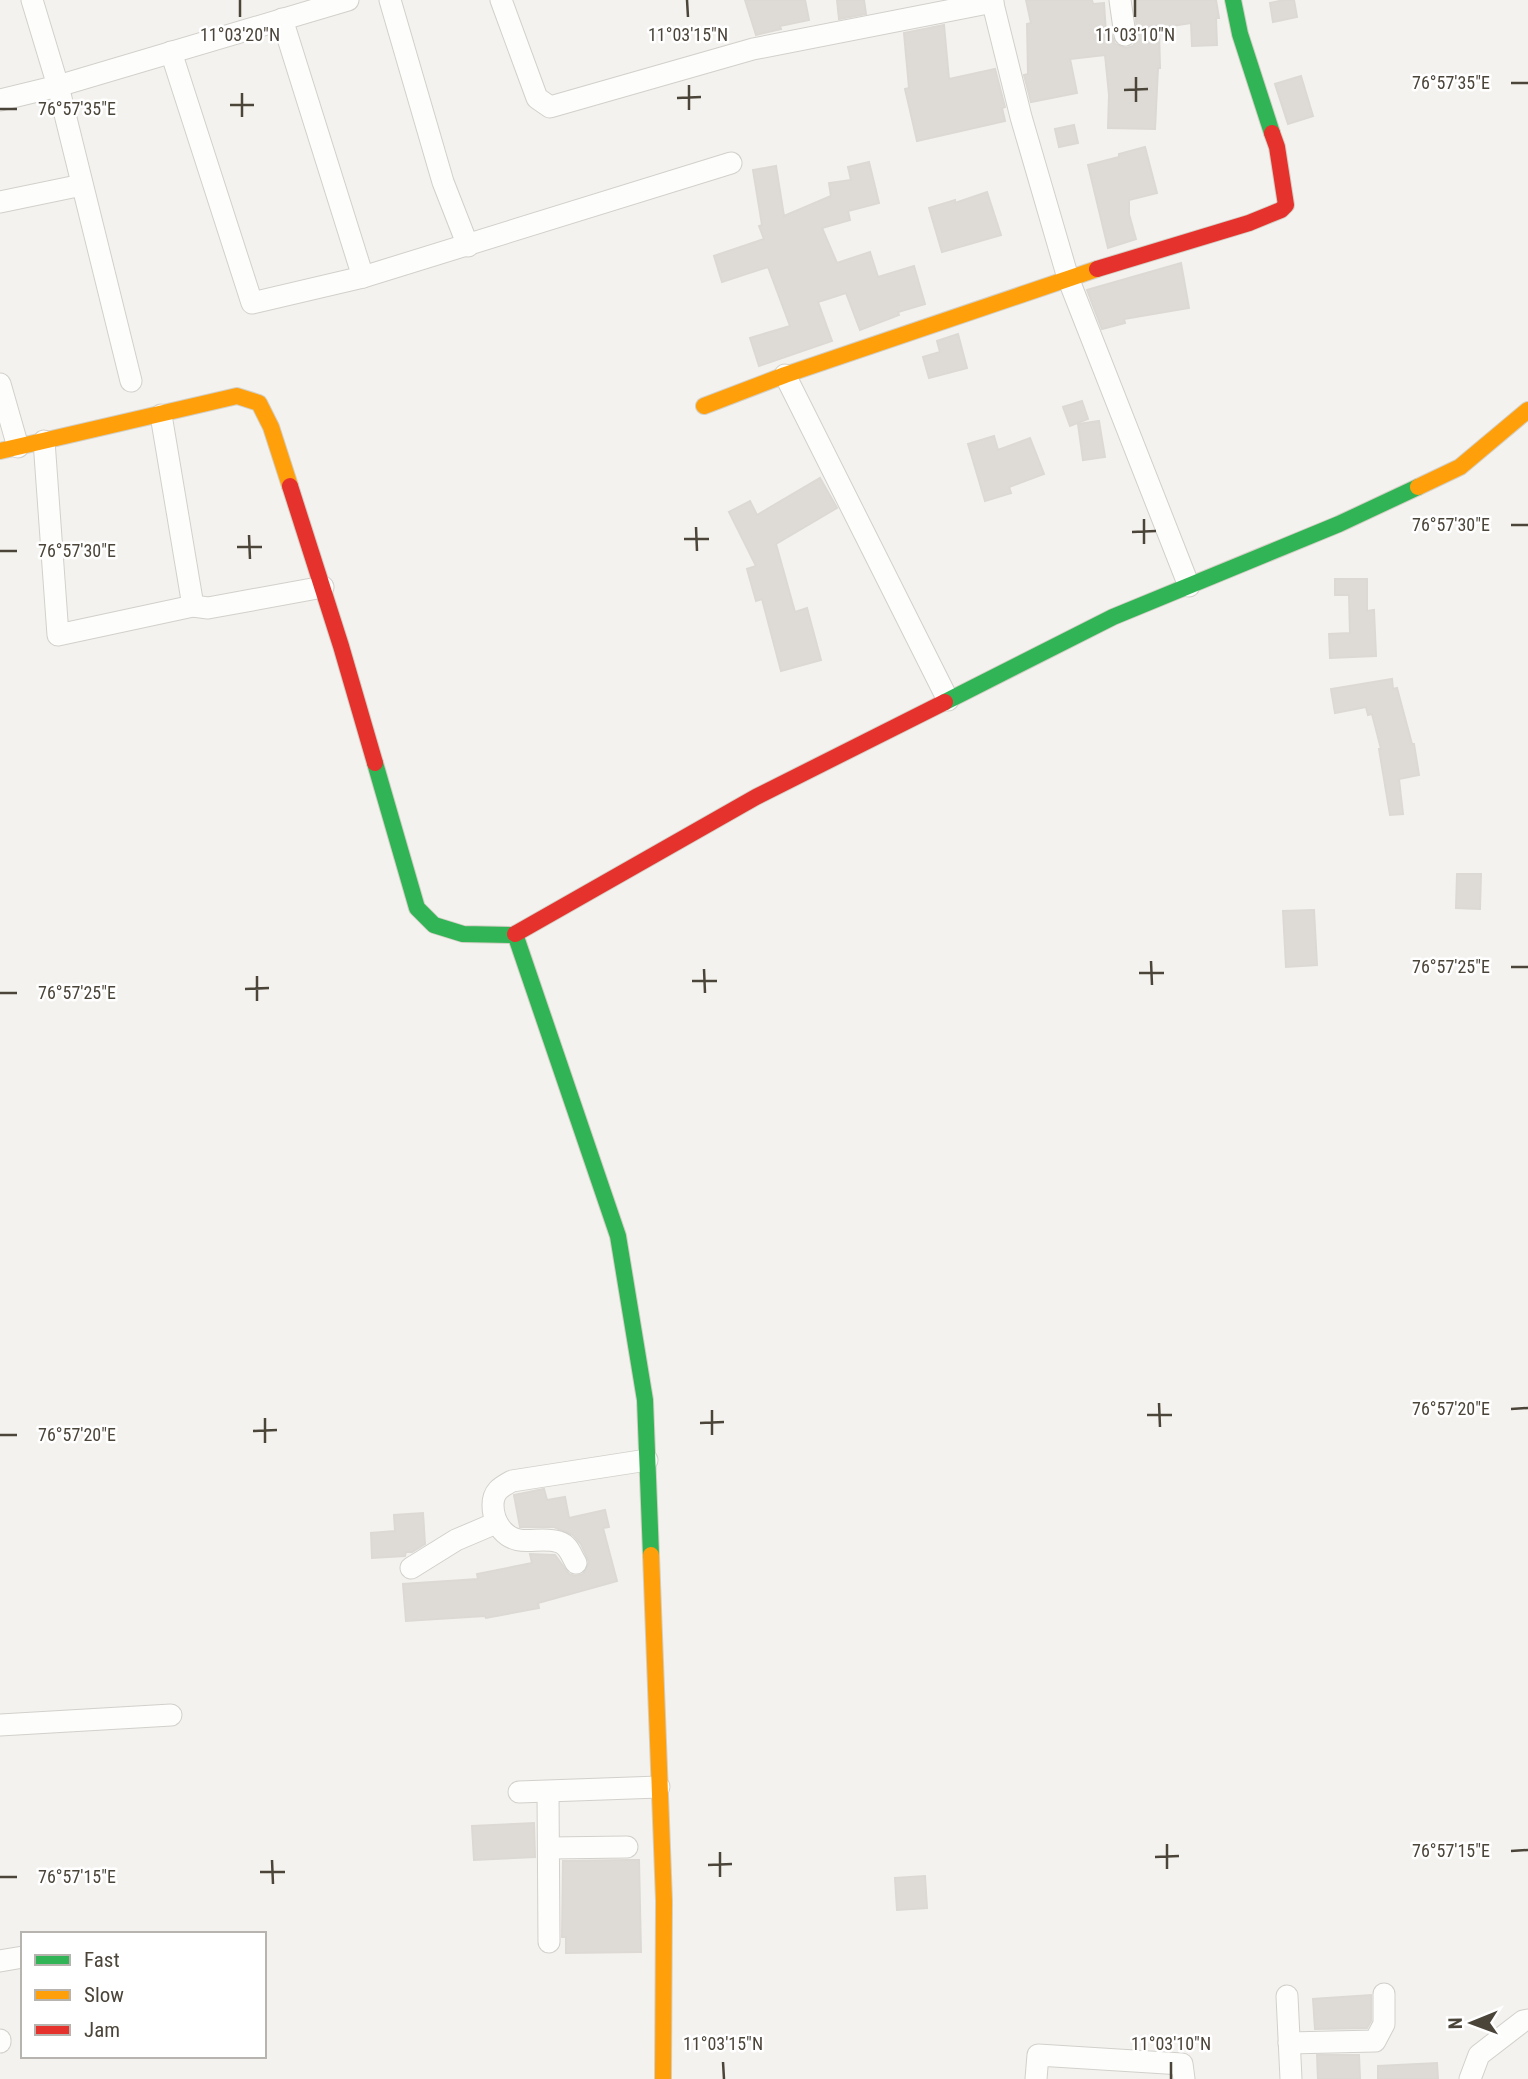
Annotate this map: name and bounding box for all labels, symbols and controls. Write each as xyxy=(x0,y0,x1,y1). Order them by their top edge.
text: 11°03'20"N xyxy=(200,24,280,45)
text: 11°03'15"N xyxy=(648,24,728,45)
text: 11°03'10"N xyxy=(1095,24,1175,45)
text: 76°57'35"E xyxy=(1412,72,1490,93)
text: 76°57'35"E xyxy=(38,98,116,119)
text: 76°57'30"E xyxy=(1412,514,1490,535)
text: 76°57'30"E xyxy=(38,540,116,561)
text: 76°57'25"E xyxy=(1412,956,1490,977)
text: 76°57'25"E xyxy=(38,982,116,1003)
text: 76°57'20"E xyxy=(1412,1398,1490,1419)
text: 76°57'20"E xyxy=(38,1424,116,1445)
text: 76°57'15"E xyxy=(1412,1840,1490,1861)
text: 76°57'15"E xyxy=(38,1866,116,1887)
legend xyxy=(21,1932,266,2058)
text: Fast xyxy=(84,1948,120,1972)
text: Slow xyxy=(84,1983,124,2007)
north arrow xyxy=(1437,1988,1507,2058)
text: N xyxy=(1444,2017,1467,2029)
text: Jam xyxy=(84,2018,120,2042)
text: 11°03'15"N xyxy=(683,2033,763,2054)
text: 11°03'10"N xyxy=(1131,2033,1211,2054)

